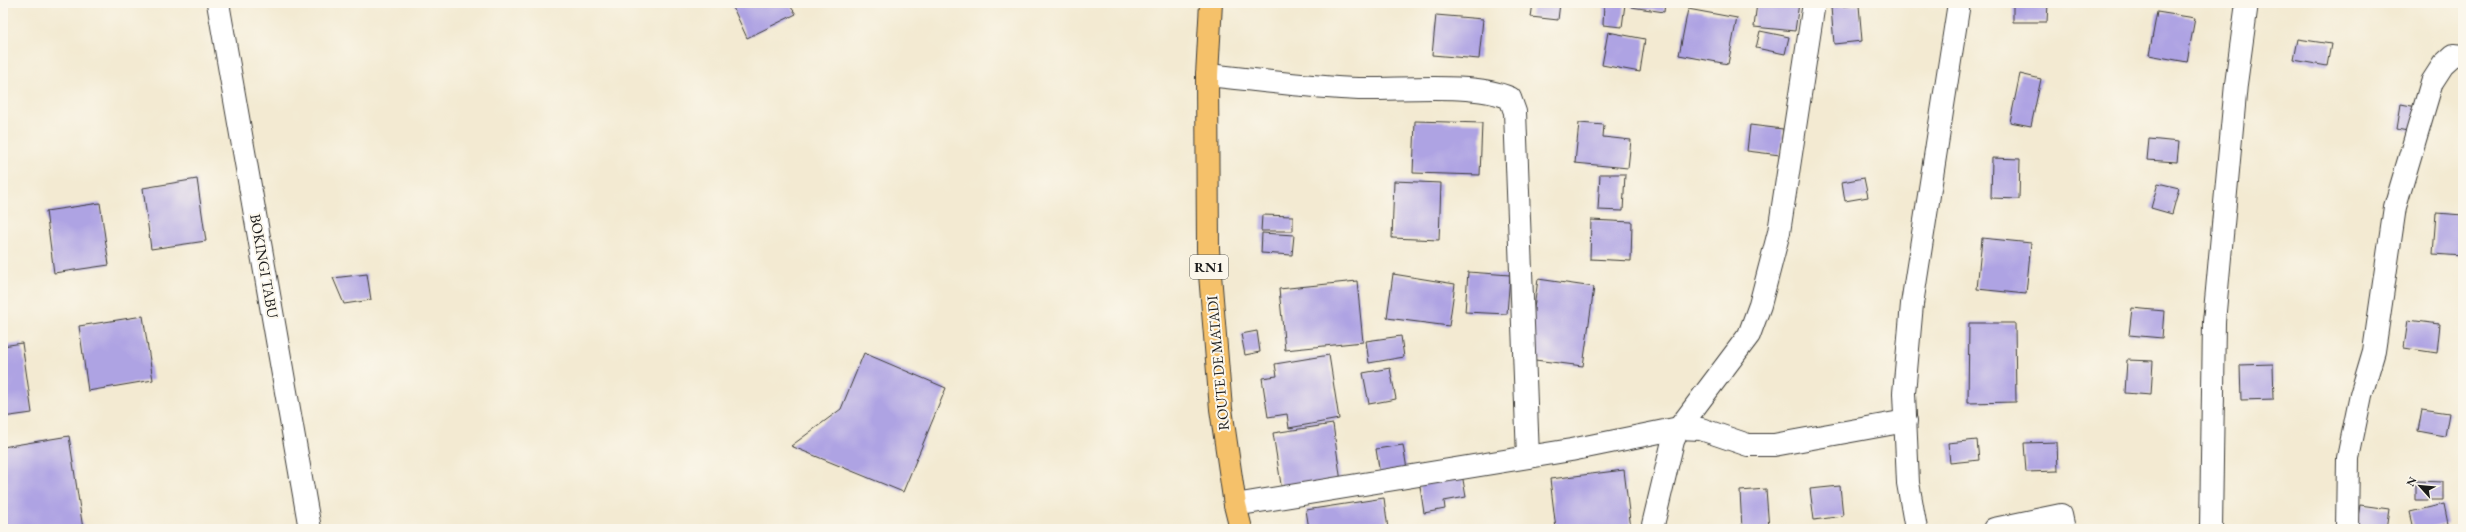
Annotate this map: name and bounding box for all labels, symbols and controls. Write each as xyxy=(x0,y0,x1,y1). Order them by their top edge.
street label: BOKINGI TABU xyxy=(246,212,283,320)
road number: RN1 xyxy=(1190,255,1228,279)
street label: ROUTE DE MATADI xyxy=(1202,295,1233,431)
north arrow xyxy=(2400,466,2440,506)
text: N xyxy=(2403,474,2419,489)

